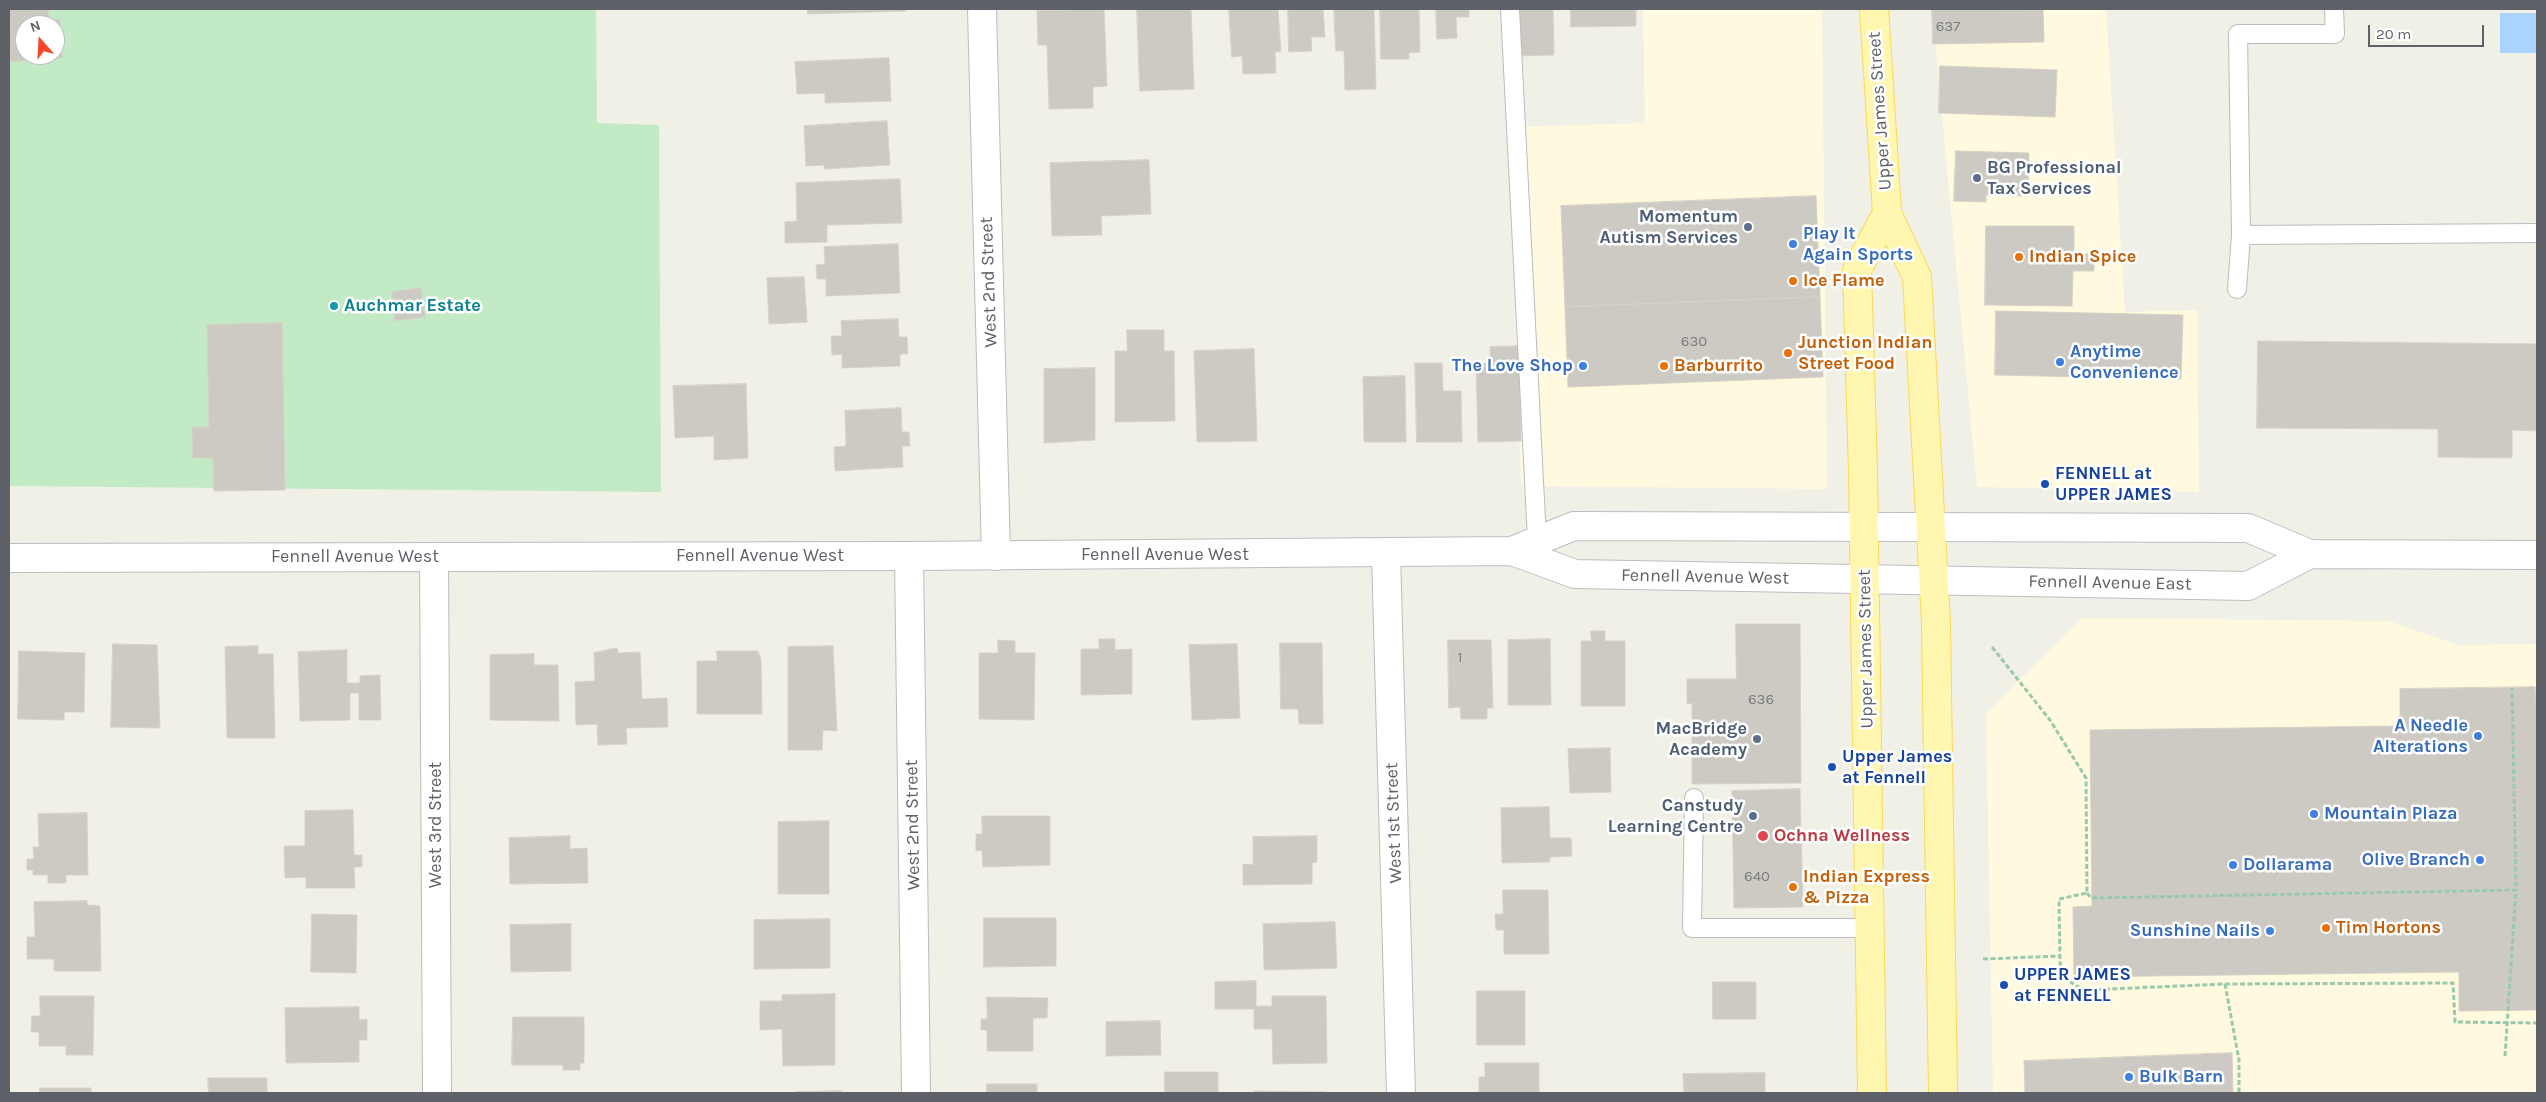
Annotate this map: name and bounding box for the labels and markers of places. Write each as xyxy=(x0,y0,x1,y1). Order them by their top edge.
place label: BG Professional Tax Services xyxy=(1987,157,2122,200)
marker: BG Professional Tax Services xyxy=(1971,172,1983,184)
place label: Momentum Autism Services xyxy=(1599,206,1738,248)
marker: Momentum Autism Services xyxy=(1742,221,1754,233)
place label: Play It Again Sports xyxy=(1803,223,1913,266)
marker: Play It Again Sports xyxy=(1787,238,1799,250)
place label: Indian Spice xyxy=(2029,246,2136,268)
marker: Indian Spice xyxy=(2013,251,2025,263)
place label: Ice Flame xyxy=(1803,270,1885,292)
marker: Ice Flame xyxy=(1787,275,1799,287)
place label: Auchmar Estate xyxy=(344,295,481,317)
marker: Auchmar Estate xyxy=(328,300,340,312)
place label: Junction Indian Street Food xyxy=(1798,332,1932,374)
place label: Anytime Convenience xyxy=(2070,341,2179,384)
marker: Junction Indian Street Food xyxy=(1782,347,1794,359)
place label: The Love Shop xyxy=(1452,355,1573,377)
place label: Barburrito xyxy=(1674,355,1763,377)
marker: Anytime Convenience xyxy=(2054,356,2066,368)
marker: The Love Shop xyxy=(1577,360,1589,372)
marker: Barburrito xyxy=(1658,360,1670,372)
place label: FENNELL at UPPER JAMES xyxy=(2055,463,2172,506)
marker: FENNELL at UPPER JAMES xyxy=(2039,478,2051,490)
place label: A Needle Alterations xyxy=(2373,715,2468,758)
place label: MacBridge Academy xyxy=(1655,718,1747,761)
marker: A Needle Alterations xyxy=(2472,730,2484,742)
marker: MacBridge Academy xyxy=(1751,733,1763,745)
place label: Upper James at Fennell xyxy=(1842,746,1952,789)
marker: Upper James at Fennell xyxy=(1826,761,1838,773)
place label: Canstudy Learning Centre xyxy=(1608,795,1743,838)
place label: Mountain Plaza xyxy=(2324,803,2458,825)
marker: Mountain Plaza xyxy=(2308,808,2320,820)
marker: Canstudy Learning Centre xyxy=(1747,810,1759,822)
place label: Ochna Wellness xyxy=(1774,825,1910,847)
marker: Ochna Wellness xyxy=(1756,829,1770,843)
place label: Olive Branch xyxy=(2362,849,2470,871)
place label: Dollarama xyxy=(2243,854,2332,876)
marker: Olive Branch xyxy=(2474,854,2486,866)
marker: Dollarama xyxy=(2227,859,2239,871)
place label: Indian Express & Pizza xyxy=(1803,866,1930,909)
marker: Indian Express & Pizza xyxy=(1787,881,1799,893)
place label: Tim Hortons xyxy=(2336,917,2441,939)
place label: Sunshine Nails xyxy=(2130,920,2260,942)
marker: Tim Hortons xyxy=(2320,922,2332,934)
marker: Sunshine Nails xyxy=(2264,925,2276,937)
place label: UPPER JAMES at FENNELL xyxy=(2014,964,2131,1006)
marker: UPPER JAMES at FENNELL xyxy=(1998,979,2010,991)
place label: Bulk Barn xyxy=(2139,1066,2223,1088)
marker: Bulk Barn xyxy=(2123,1071,2135,1083)

